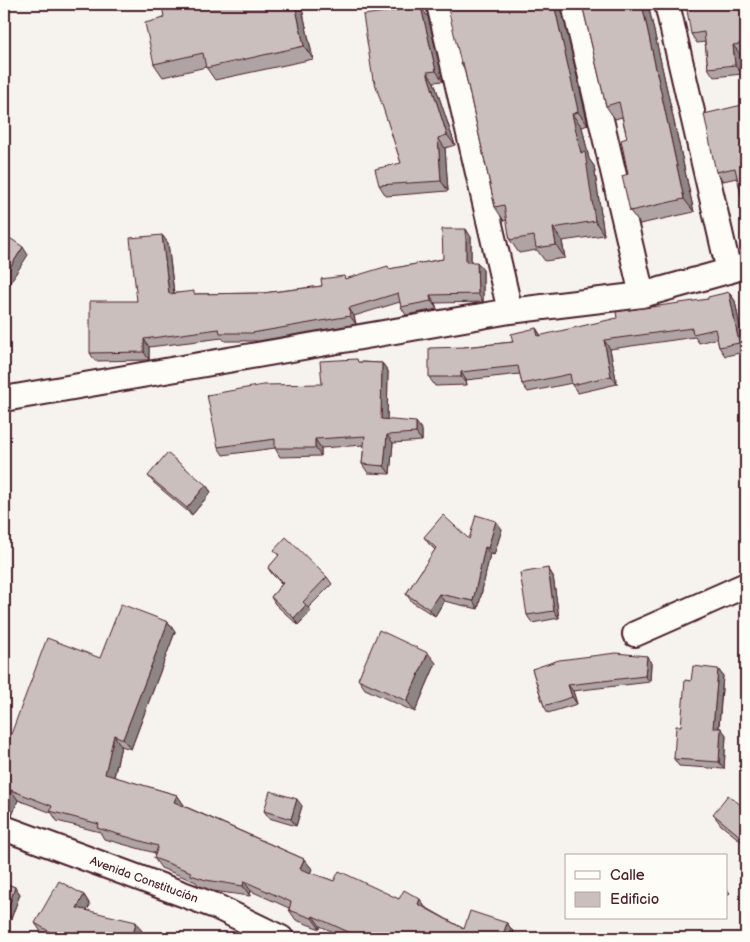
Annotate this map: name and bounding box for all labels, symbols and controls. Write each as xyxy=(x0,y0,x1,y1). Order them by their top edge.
street label: Avenida Constitución xyxy=(88,853,200,907)
legend xyxy=(565,854,728,920)
text: Calle xyxy=(610,866,645,885)
text: Edificio xyxy=(610,890,659,909)

